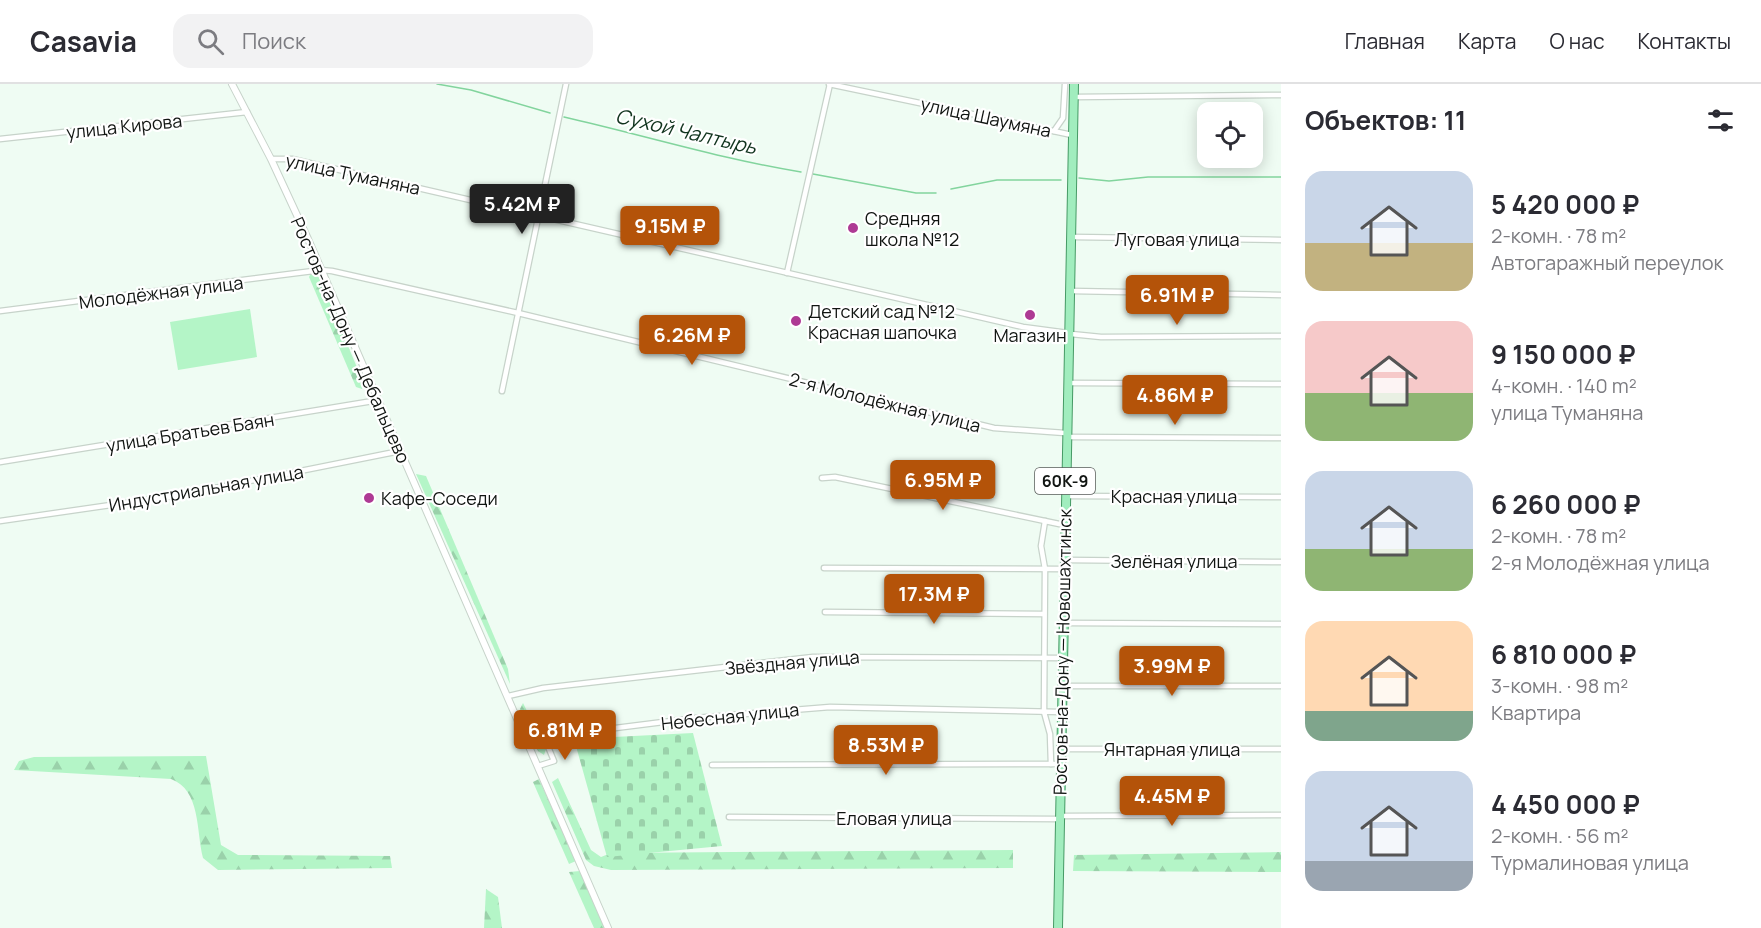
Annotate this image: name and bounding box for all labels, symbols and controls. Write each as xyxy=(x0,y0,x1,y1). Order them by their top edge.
search box xyxy=(173,14,593,68)
text: Casavia xyxy=(30,22,137,60)
icon: search xyxy=(194,25,227,58)
text: Поиск xyxy=(242,26,306,56)
text: Главная xyxy=(1345,27,1425,55)
text: Карта xyxy=(1458,27,1516,55)
text: О нас xyxy=(1549,27,1605,55)
text: Контакты xyxy=(1638,27,1731,55)
street label: улица Шаумяна xyxy=(919,91,1053,143)
water label: Сухой Чалтырь xyxy=(613,102,759,160)
map controls xyxy=(1197,102,1263,168)
button: locate xyxy=(1197,102,1263,168)
text: Объектов: 11 xyxy=(1305,102,1466,138)
icon: filters xyxy=(1704,104,1737,137)
street label: улица Кирова xyxy=(65,108,183,144)
street label: улица Туманяна xyxy=(283,148,423,200)
pin: 5.42M ₽ xyxy=(467,184,577,235)
text: 5 420 000 ₽ xyxy=(1491,186,1639,222)
text: 5.42M ₽ xyxy=(484,190,560,217)
icon: home xyxy=(1353,195,1425,267)
pin: 9.15M ₽ xyxy=(615,206,725,257)
place label: Средняя школа №12 xyxy=(865,206,959,251)
text: 9.15M ₽ xyxy=(634,212,706,239)
street label: Ростов-на-Дону — Дебальцево xyxy=(286,213,416,467)
marker: Средняя школа №12 xyxy=(846,221,860,235)
text: 2-комн. · 78 m² xyxy=(1491,222,1626,249)
street label: Луговая улица xyxy=(1115,227,1239,251)
text: Автогаражный переулок xyxy=(1491,249,1723,276)
street label: Молодёжная улица xyxy=(77,270,245,314)
pin: 6.91M ₽ xyxy=(1122,275,1232,326)
text: 6.91M ₽ xyxy=(1140,281,1214,308)
place label: Детский сад №12 Красная шапочка xyxy=(808,299,957,344)
marker: Магазин xyxy=(1023,308,1037,322)
marker: Детский сад №12 Красная шапочка xyxy=(789,314,803,328)
pin: 6.26M ₽ xyxy=(637,315,747,366)
text: 6.26M ₽ xyxy=(653,321,731,348)
place label: Магазин xyxy=(993,323,1067,347)
text: 9 150 000 ₽ xyxy=(1491,336,1636,372)
icon: home xyxy=(1353,345,1425,417)
street label: 2-я Молодёжная улица xyxy=(787,367,983,437)
text: 4-комн. · 140 m² xyxy=(1491,372,1637,399)
pin: 4.86M ₽ xyxy=(1120,375,1230,426)
text: 4.86M ₽ xyxy=(1136,381,1214,408)
text: улица Туманяна xyxy=(1491,399,1643,426)
street label: улица Братьев Баян xyxy=(104,407,276,457)
street label: Индустриальная улица xyxy=(107,459,305,517)
pin: 6.95M ₽ xyxy=(888,460,998,511)
text: 6.95M ₽ xyxy=(904,466,982,493)
road number: 60К-9 xyxy=(1035,468,1095,494)
street label: Красная улица xyxy=(1111,484,1237,508)
place label: Кафе-Соседи xyxy=(381,486,498,510)
text: 6 260 000 ₽ xyxy=(1491,486,1641,522)
marker: Кафе-Соседи xyxy=(362,491,376,505)
icon: home xyxy=(1353,495,1425,567)
street label: Ростов-на-Дону — Новошахтинск xyxy=(1048,508,1077,795)
text: 2-комн. · 78 m² xyxy=(1491,522,1626,549)
street label: Зелёная улица xyxy=(1110,549,1238,573)
text: 2-я Молодёжная улица xyxy=(1491,549,1710,576)
pin: 17.3M ₽ xyxy=(879,574,989,625)
text: 17.3M ₽ xyxy=(898,580,970,607)
text: 6 810 000 ₽ xyxy=(1491,636,1636,672)
street label: Звёздная улица xyxy=(723,644,861,680)
icon: home xyxy=(1353,645,1425,717)
pin: 3.99M ₽ xyxy=(1117,646,1227,697)
text: 3.99M ₽ xyxy=(1133,652,1211,679)
text: 3-комн. · 98 m² xyxy=(1491,672,1628,699)
street label: Небесная улица xyxy=(660,697,800,735)
text: Квартира xyxy=(1491,699,1581,726)
pin: 6.81M ₽ xyxy=(510,710,620,761)
text: 6.81M ₽ xyxy=(528,716,602,743)
pin: 8.53M ₽ xyxy=(831,725,941,776)
text: 8.53M ₽ xyxy=(848,731,924,758)
street label: Янтарная улица xyxy=(1104,737,1240,761)
pin: 4.45M ₽ xyxy=(1117,776,1227,827)
text: 4.45M ₽ xyxy=(1134,782,1210,809)
text: 4 450 000 ₽ xyxy=(1491,786,1640,822)
icon: home xyxy=(1353,795,1425,867)
street label: Еловая улица xyxy=(836,806,952,830)
text: 2-комн. · 56 m² xyxy=(1491,822,1629,849)
text: Турмалиновая улица xyxy=(1491,849,1689,876)

